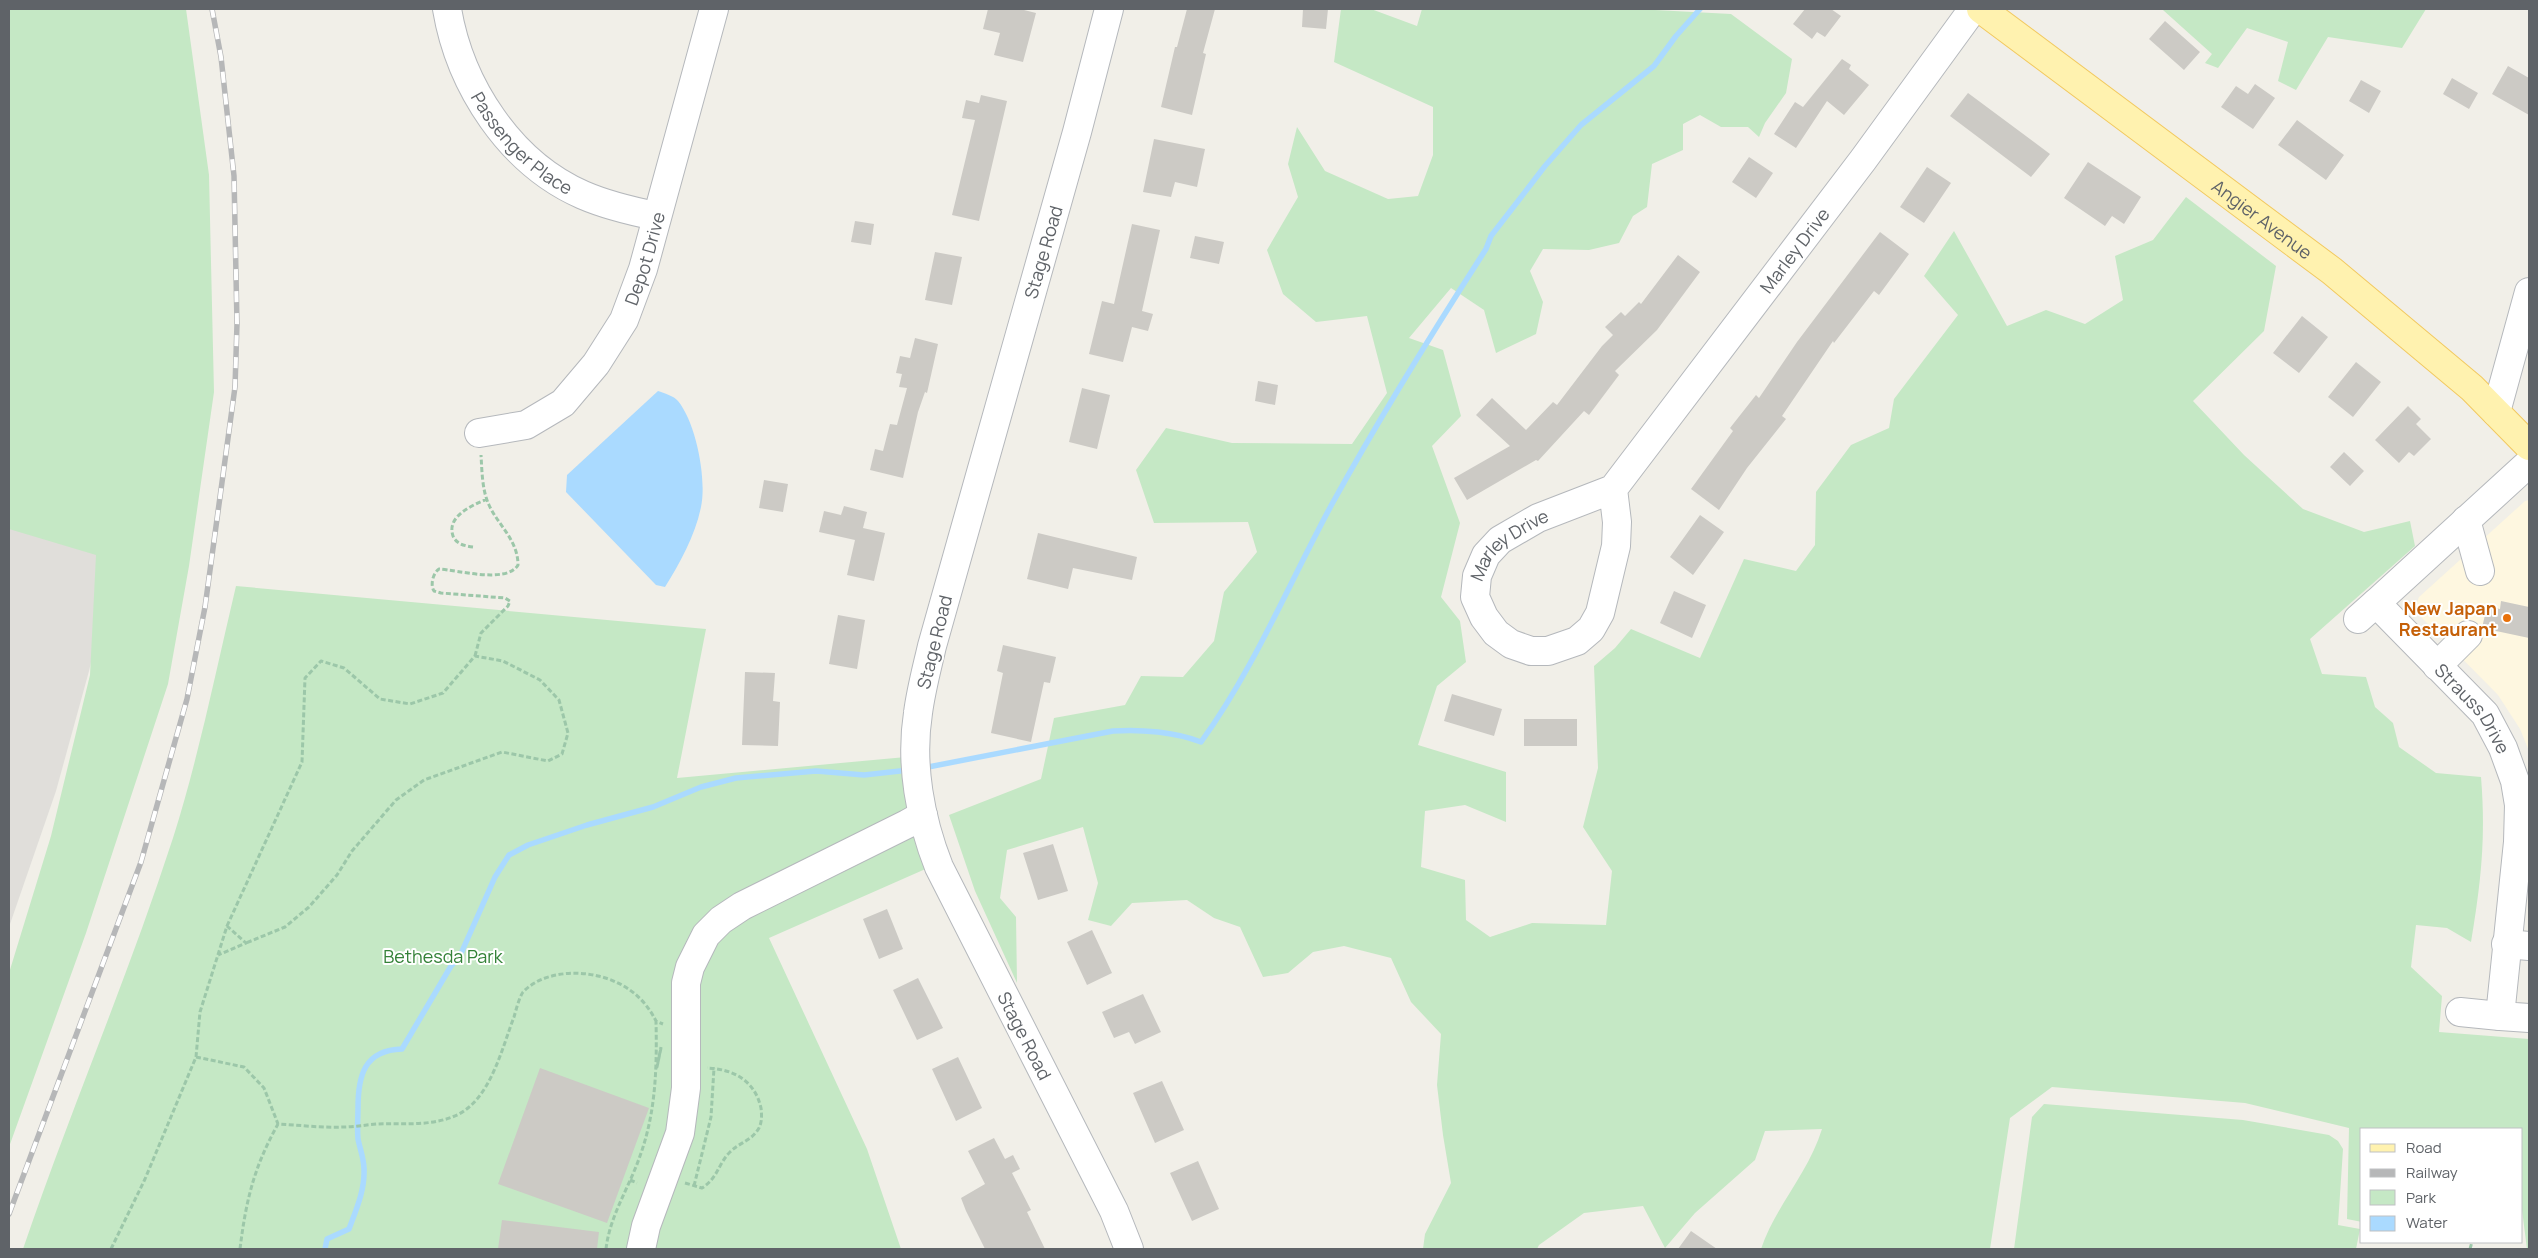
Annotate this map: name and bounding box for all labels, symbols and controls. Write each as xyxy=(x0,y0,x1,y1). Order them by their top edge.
street label: Passenger Place xyxy=(466,87,577,200)
street label: Angier Avenue xyxy=(2207,174,2317,264)
street label: Stage Road xyxy=(1018,203,1068,301)
street label: Marley Drive xyxy=(1754,203,1835,298)
street label: Depot Drive xyxy=(619,209,670,309)
street label: Marley Drive xyxy=(1464,503,1552,585)
street label: Stage Road xyxy=(911,593,957,691)
place label: New Japan Restaurant xyxy=(2399,596,2497,641)
marker: New Japan Restaurant xyxy=(2501,612,2513,624)
street label: Strauss Drive xyxy=(2430,658,2516,758)
park label: Bethesda Park xyxy=(383,944,504,968)
street label: Stage Road xyxy=(992,987,1057,1084)
legend xyxy=(2360,1128,2523,1243)
text: Road xyxy=(2406,1137,2442,1158)
text: Railway xyxy=(2406,1162,2458,1183)
text: Park xyxy=(2406,1187,2436,1208)
text: Water xyxy=(2406,1212,2448,1233)

